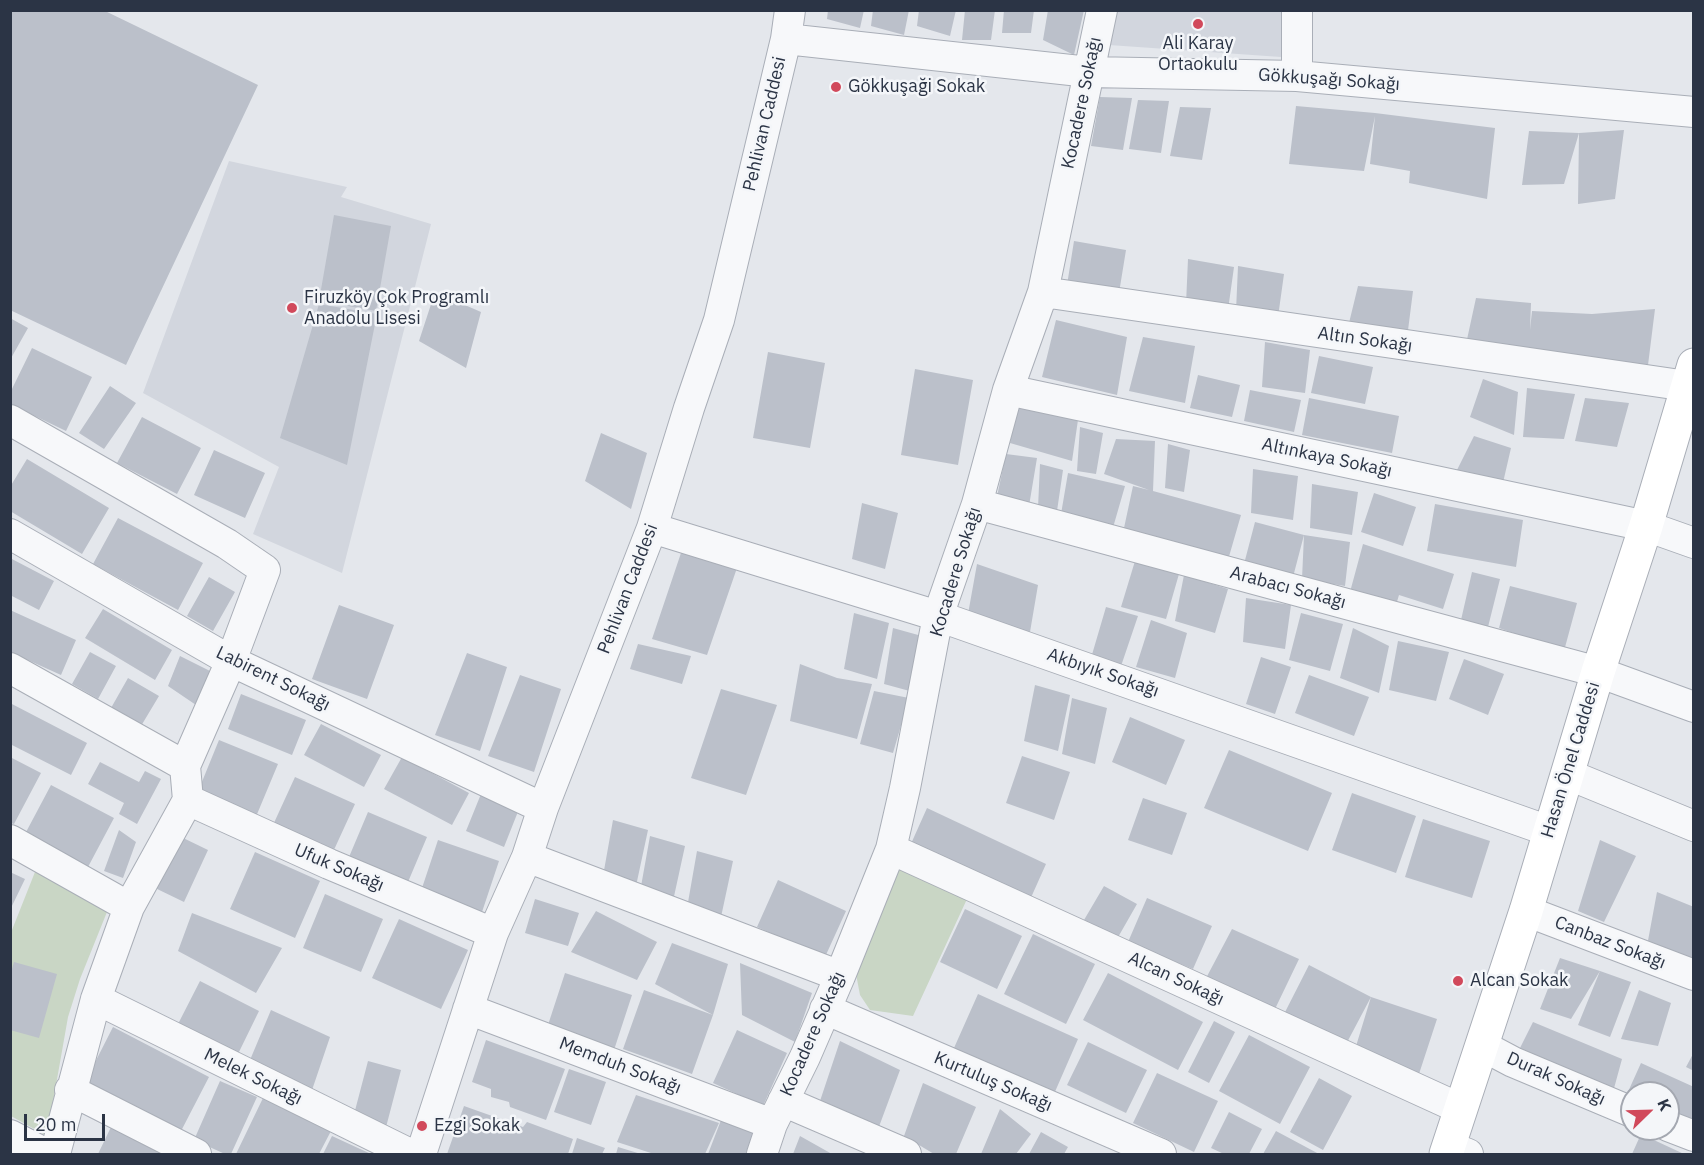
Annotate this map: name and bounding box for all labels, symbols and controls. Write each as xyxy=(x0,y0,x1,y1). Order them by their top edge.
marker: Ali Karay Ortaokulu xyxy=(1191,17,1205,31)
place label: Ali Karay Ortaokulu xyxy=(1158,33,1238,76)
street label: Kocadere Sokağı xyxy=(1057,35,1107,171)
street label: Pehlivan Caddesi xyxy=(739,55,791,193)
street label: Gökkuşağı Sokağı xyxy=(1257,64,1401,96)
place label: Gökkuşaği Sokak xyxy=(848,76,985,98)
marker: Gökkuşaği Sokak xyxy=(829,80,843,94)
place label: Firuzköy Çok Programlı Anadolu Lisesi xyxy=(304,287,489,330)
marker: Firuzköy Çok Programlı Anadolu Lisesi xyxy=(285,301,299,315)
street label: Altın Sokağı xyxy=(1316,323,1414,357)
street label: Altınkaya Sokağı xyxy=(1260,434,1394,482)
street label: Kocadere Sokağı xyxy=(926,505,986,639)
street label: Pehlivan Caddesi xyxy=(593,521,663,657)
street label: Arabacı Sokağı xyxy=(1228,562,1348,614)
street label: Labirent Sokağı xyxy=(212,642,334,716)
street label: Akbıyık Sokağı xyxy=(1044,644,1162,702)
street label: Hasan Önel Caddesi xyxy=(1537,679,1605,841)
street label: Ufuk Sokağı xyxy=(291,839,387,897)
street label: Canbaz Sokağı xyxy=(1551,912,1669,974)
street label: Alcan Sokağı xyxy=(1125,947,1227,1011)
street label: Kocadere Sokağı xyxy=(776,968,850,1100)
place label: Alcan Sokak xyxy=(1470,970,1569,992)
marker: Alcan Sokak xyxy=(1451,974,1465,988)
street label: Memduh Sokağı xyxy=(556,1033,684,1099)
street label: Melek Sokağı xyxy=(200,1044,306,1110)
street label: Kurtuluş Sokağı xyxy=(931,1047,1055,1117)
street label: Durak Sokağı xyxy=(1503,1048,1609,1110)
north arrow xyxy=(1620,1081,1680,1141)
text: K xyxy=(1653,1096,1676,1114)
scale bar xyxy=(27,1102,108,1140)
text: 20 m xyxy=(35,1113,77,1136)
place label: Ezgi Sokak xyxy=(434,1115,520,1137)
marker: Ezgi Sokak xyxy=(415,1119,429,1133)

